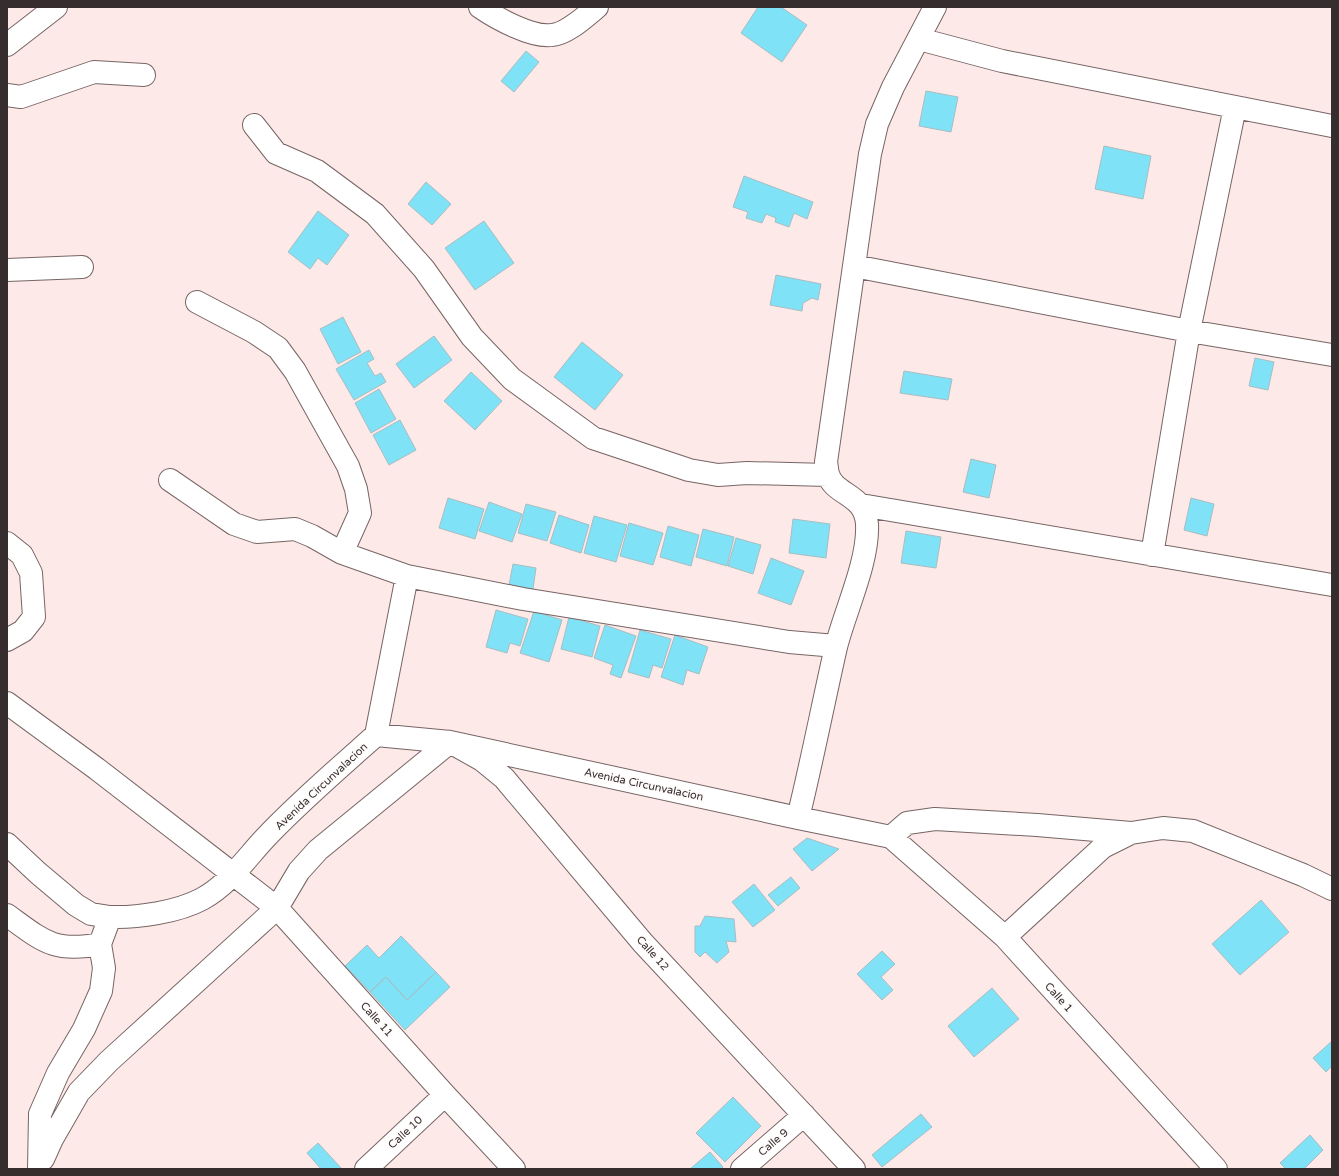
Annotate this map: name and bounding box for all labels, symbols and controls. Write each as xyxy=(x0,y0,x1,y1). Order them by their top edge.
street label: Avenida Circunvalacion xyxy=(272,740,370,833)
street label: Avenida Circunvalacion xyxy=(583,765,705,803)
street label: Calle 12 xyxy=(634,933,672,973)
street label: Calle 1 xyxy=(1042,980,1075,1015)
street label: Calle 11 xyxy=(358,999,396,1039)
street label: Calle 10 xyxy=(385,1113,425,1152)
street label: Calle 9 xyxy=(756,1126,791,1159)

